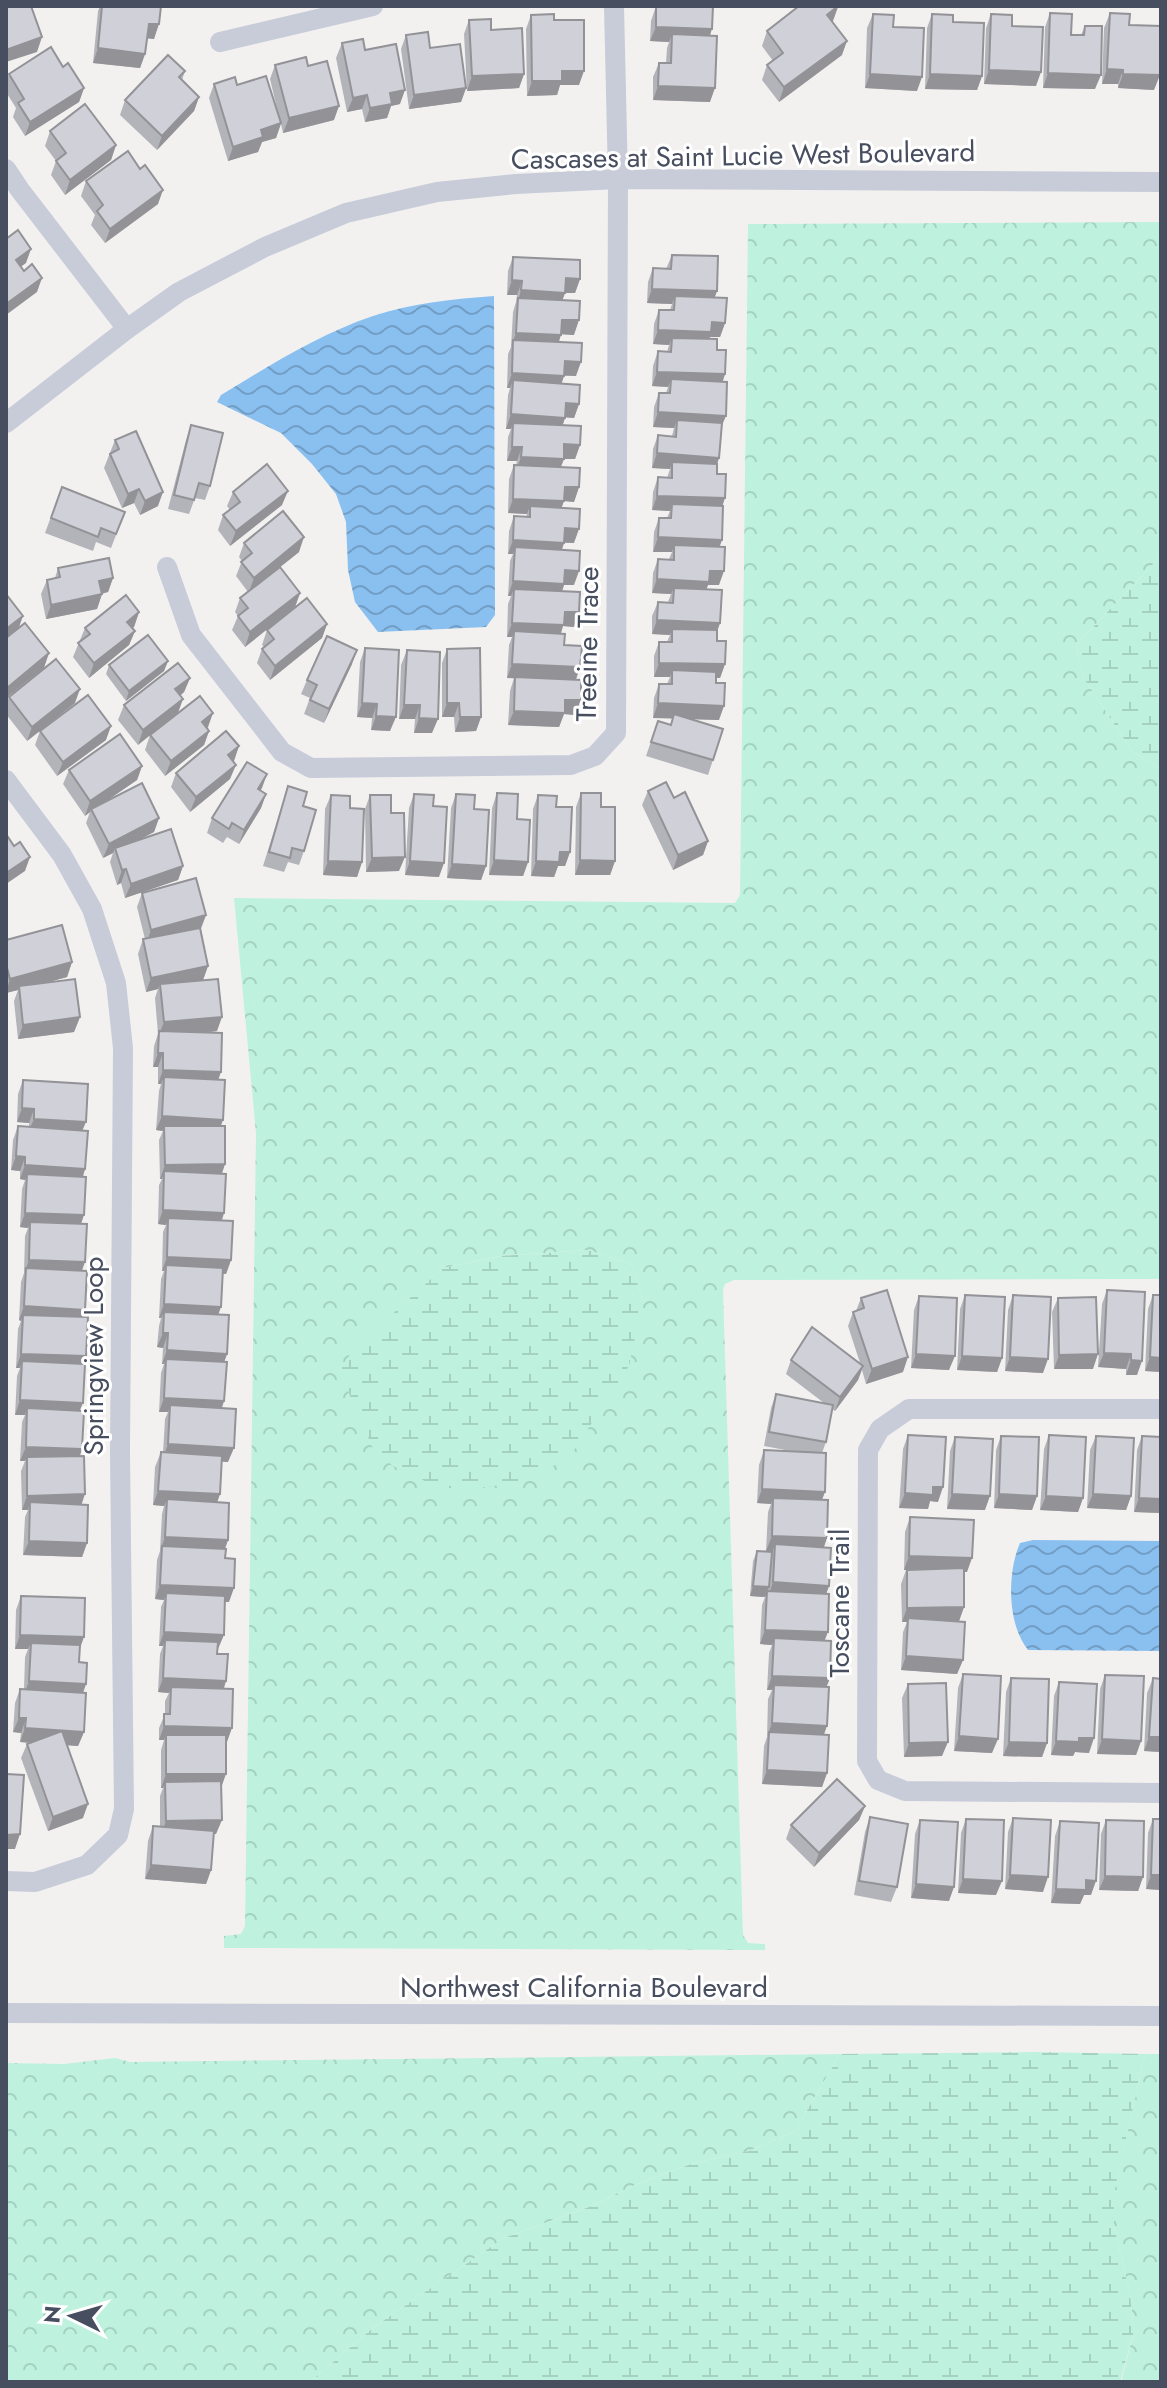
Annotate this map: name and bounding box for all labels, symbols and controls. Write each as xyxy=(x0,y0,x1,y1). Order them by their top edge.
street label: Cascases at Saint Lucie West Boulevard xyxy=(510,131,976,180)
street label: Treeine Trace xyxy=(566,566,609,722)
street label: Springview Loop xyxy=(73,1256,114,1456)
street label: Toscane Trail xyxy=(819,1529,860,1677)
street label: Northwest California Boulevard xyxy=(400,1967,768,2008)
north arrow xyxy=(32,2276,112,2356)
text: N xyxy=(35,2304,69,2324)

